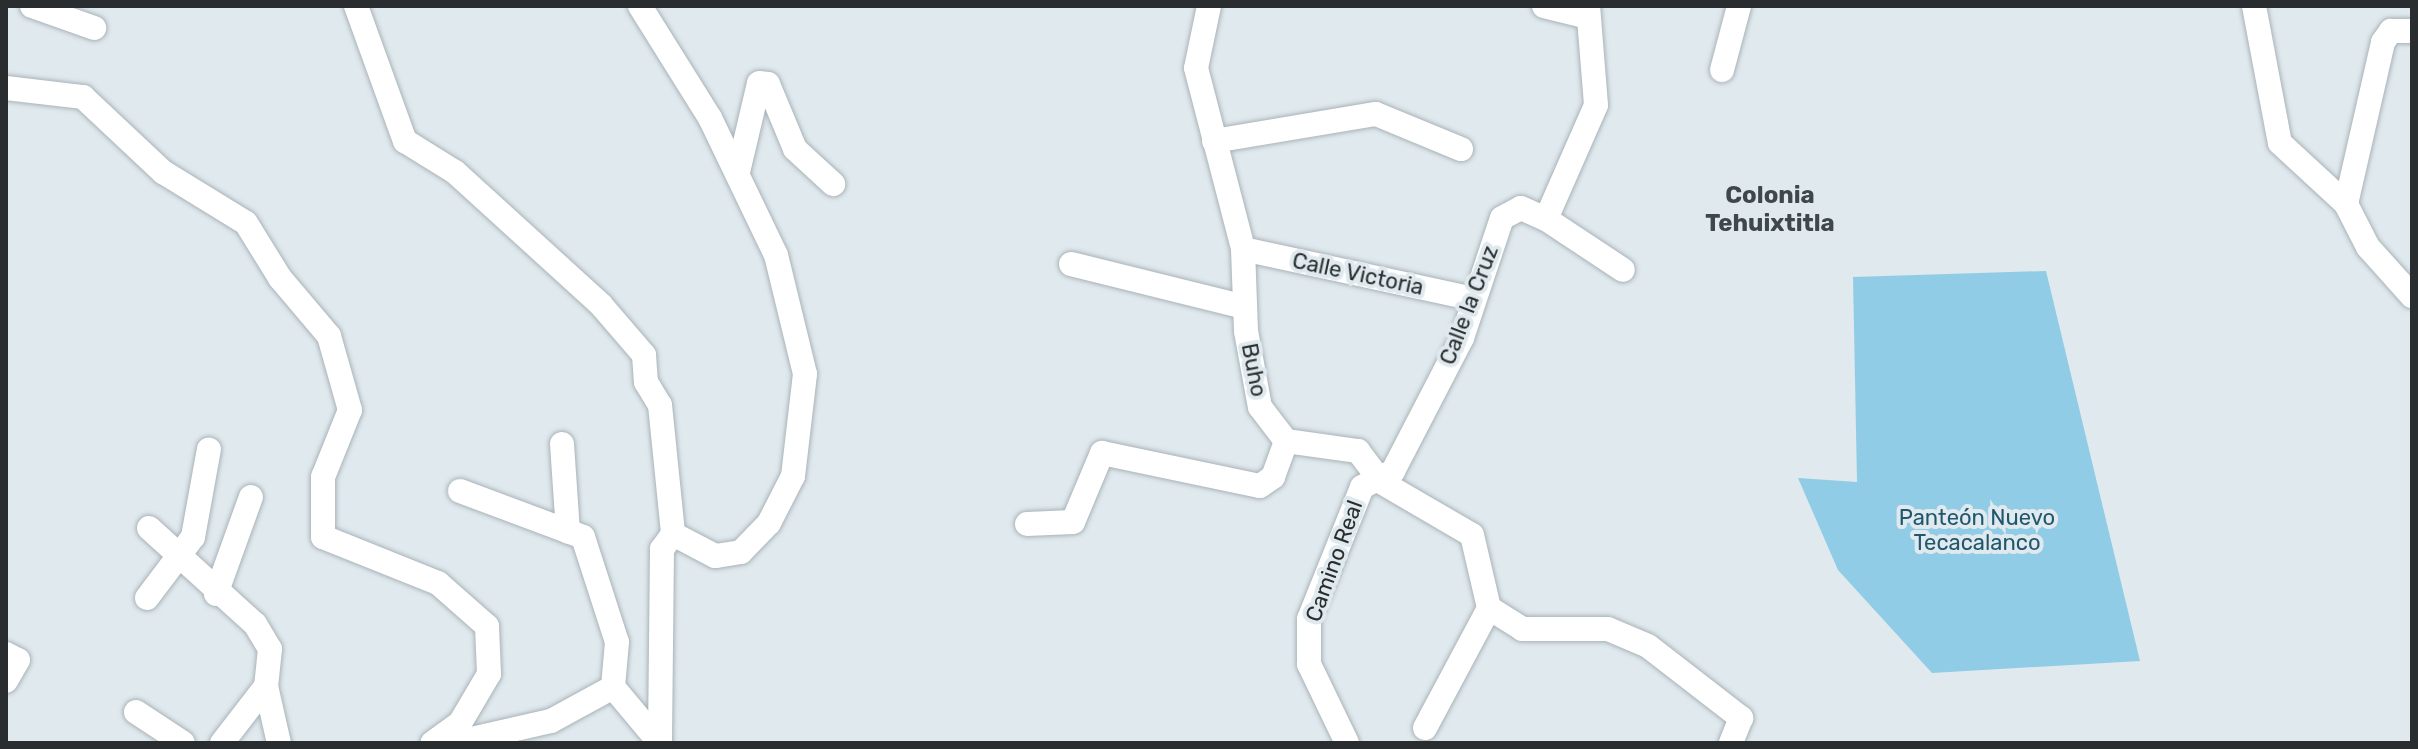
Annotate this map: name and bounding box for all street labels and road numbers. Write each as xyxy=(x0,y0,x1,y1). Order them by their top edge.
street label: Calle la Cruz xyxy=(1434,242,1504,368)
street label: Calle Victoria xyxy=(1290,247,1426,301)
street label: Buho xyxy=(1236,341,1272,399)
street label: Camino Real xyxy=(1300,497,1368,625)

